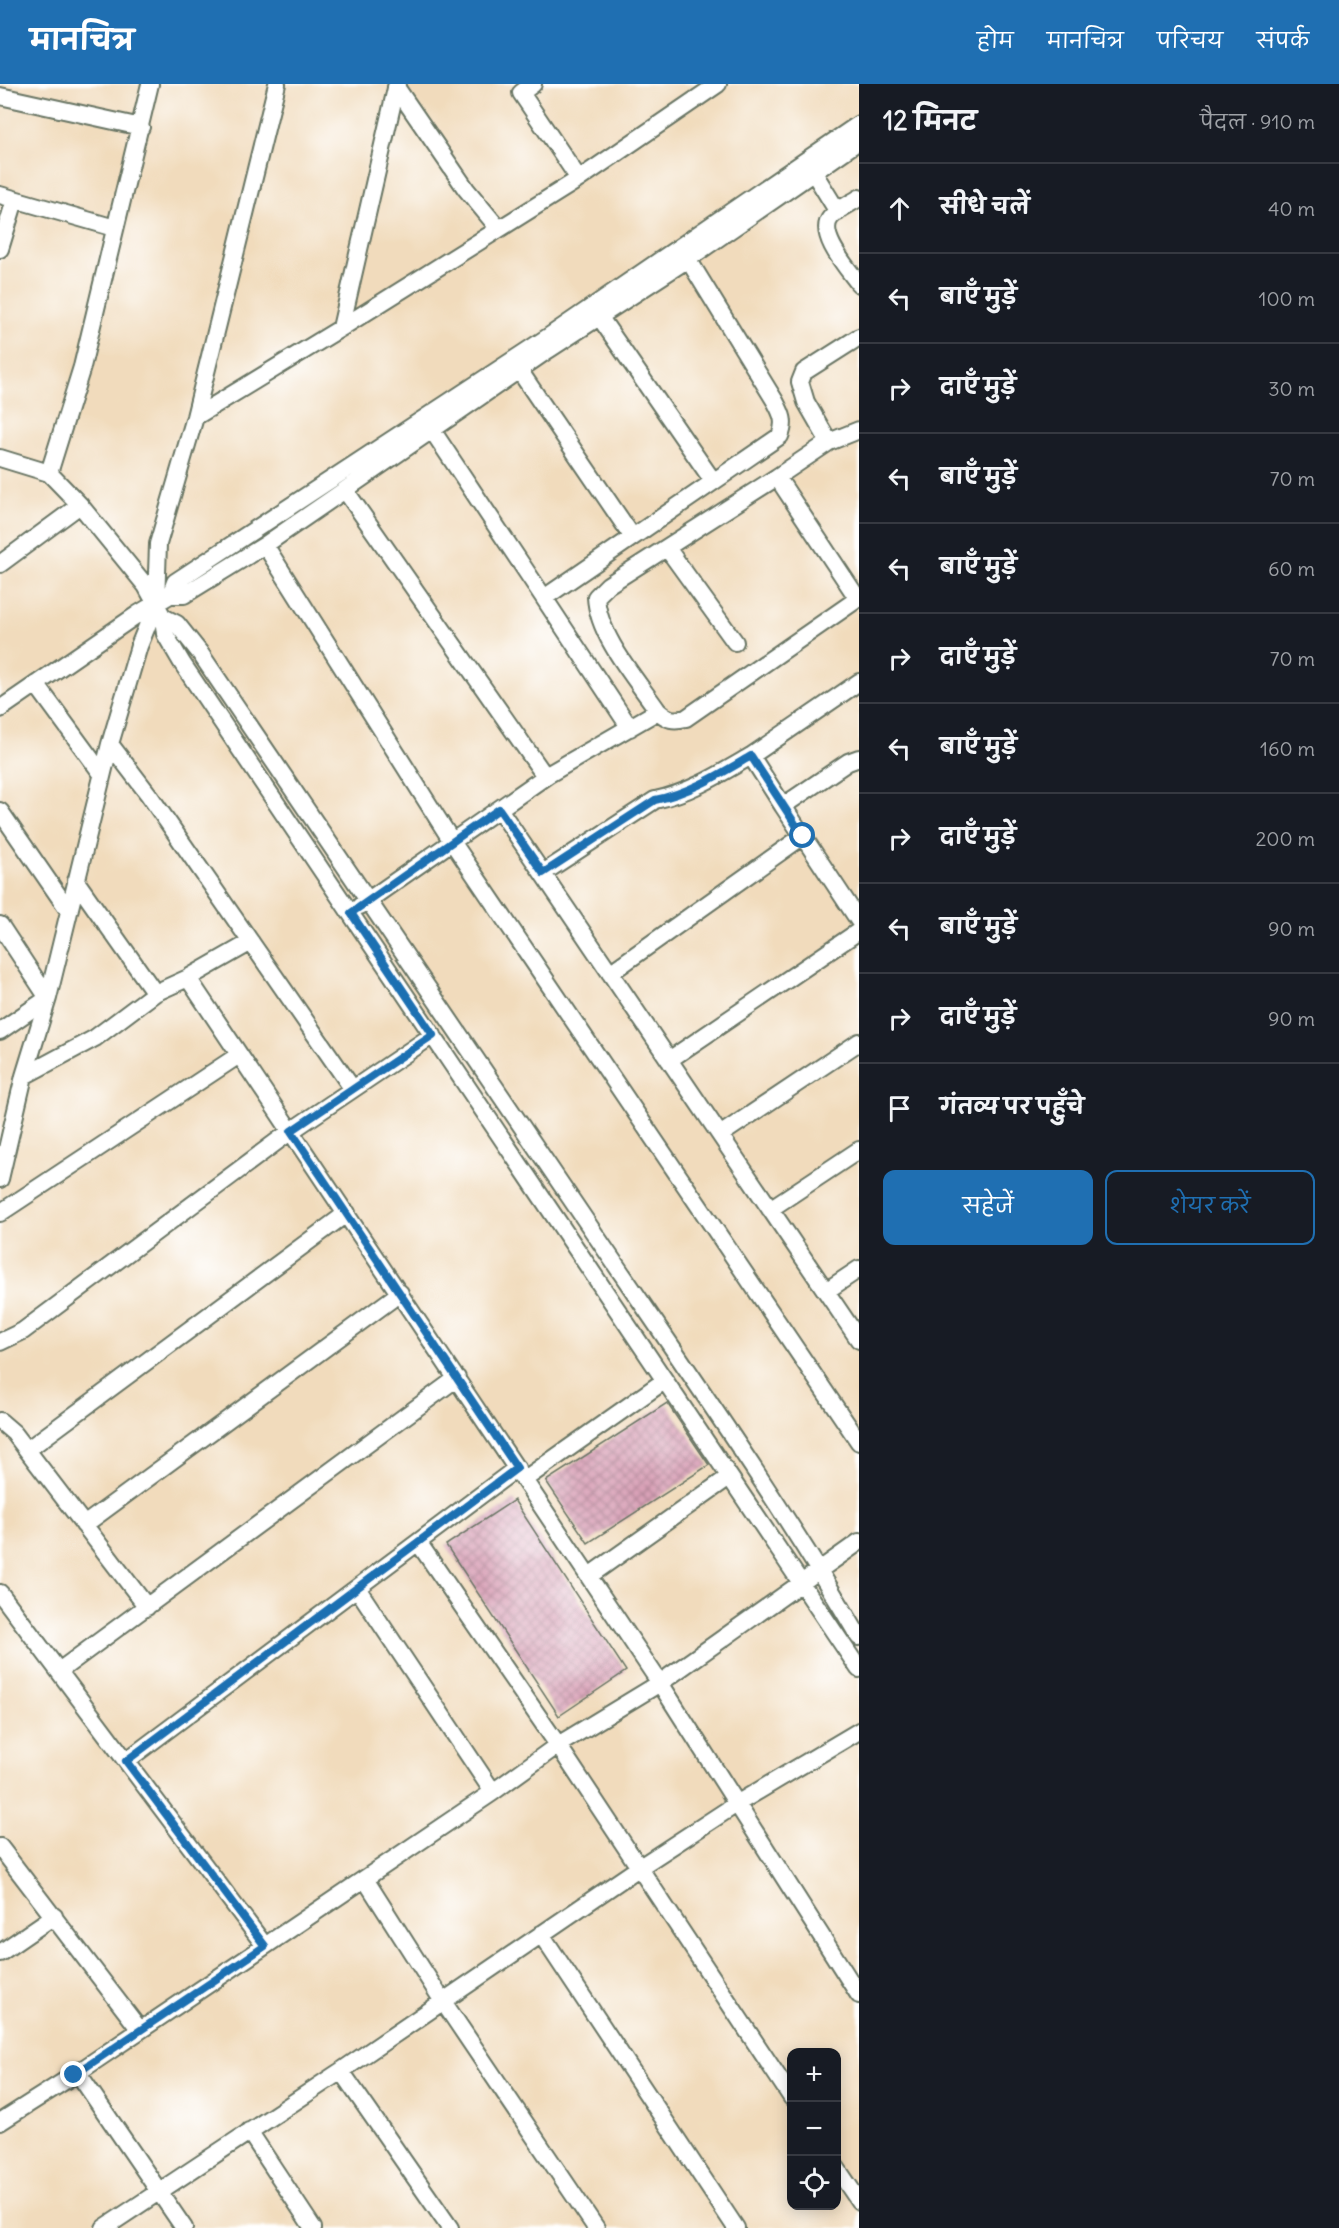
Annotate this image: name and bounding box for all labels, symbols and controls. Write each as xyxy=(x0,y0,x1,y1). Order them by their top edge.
text: मानचित्र xyxy=(30,22,134,58)
text: होम xyxy=(977,27,1014,54)
text: मानचित्र xyxy=(1047,27,1124,54)
text: परिचय xyxy=(1157,27,1223,54)
text: संपर्क xyxy=(1256,27,1309,54)
text: 12 मिनट xyxy=(883,104,977,137)
text: पैदल · 910 m xyxy=(1200,109,1315,134)
icon: ahead xyxy=(883,192,916,225)
text: सीधे चलें xyxy=(940,192,1030,220)
text: 40 m xyxy=(1268,196,1315,221)
icon: left xyxy=(883,282,916,315)
text: बाएँ मुड़ें xyxy=(940,282,1017,310)
text: 100 m xyxy=(1258,286,1315,311)
icon: right xyxy=(883,372,916,405)
text: दाएँ मुड़ें xyxy=(940,372,1016,400)
text: 30 m xyxy=(1268,376,1315,401)
icon: left xyxy=(883,462,916,495)
text: बाएँ मुड़ें xyxy=(940,462,1017,490)
text: 70 m xyxy=(1270,466,1315,491)
icon: left xyxy=(883,552,916,585)
text: बाएँ मुड़ें xyxy=(940,552,1017,580)
text: 60 m xyxy=(1268,556,1315,581)
icon: right xyxy=(883,642,916,675)
text: दाएँ मुड़ें xyxy=(940,642,1016,670)
text: 70 m xyxy=(1270,646,1315,671)
icon: left xyxy=(883,732,916,765)
text: बाएँ मुड़ें xyxy=(940,732,1017,760)
text: 160 m xyxy=(1260,736,1315,761)
route start xyxy=(789,822,815,848)
icon: right xyxy=(883,822,916,855)
text: दाएँ मुड़ें xyxy=(940,822,1016,850)
text: 200 m xyxy=(1255,826,1315,851)
icon: left xyxy=(883,912,916,945)
text: बाएँ मुड़ें xyxy=(940,912,1017,940)
text: 90 m xyxy=(1268,916,1315,941)
icon: right xyxy=(883,1002,916,1035)
text: दाएँ मुड़ें xyxy=(940,1002,1016,1030)
text: 90 m xyxy=(1268,1006,1315,1031)
icon: arrive xyxy=(883,1092,916,1125)
text: गंतव्य पर पहुँचे xyxy=(940,1092,1084,1120)
button: सहेजें xyxy=(883,1170,1093,1245)
button: शेयर करें xyxy=(1105,1170,1315,1245)
map controls xyxy=(787,2048,841,2210)
button: + xyxy=(787,2048,841,2102)
route end xyxy=(60,2061,86,2087)
button: − xyxy=(787,2102,841,2156)
button: locate xyxy=(787,2156,841,2210)

